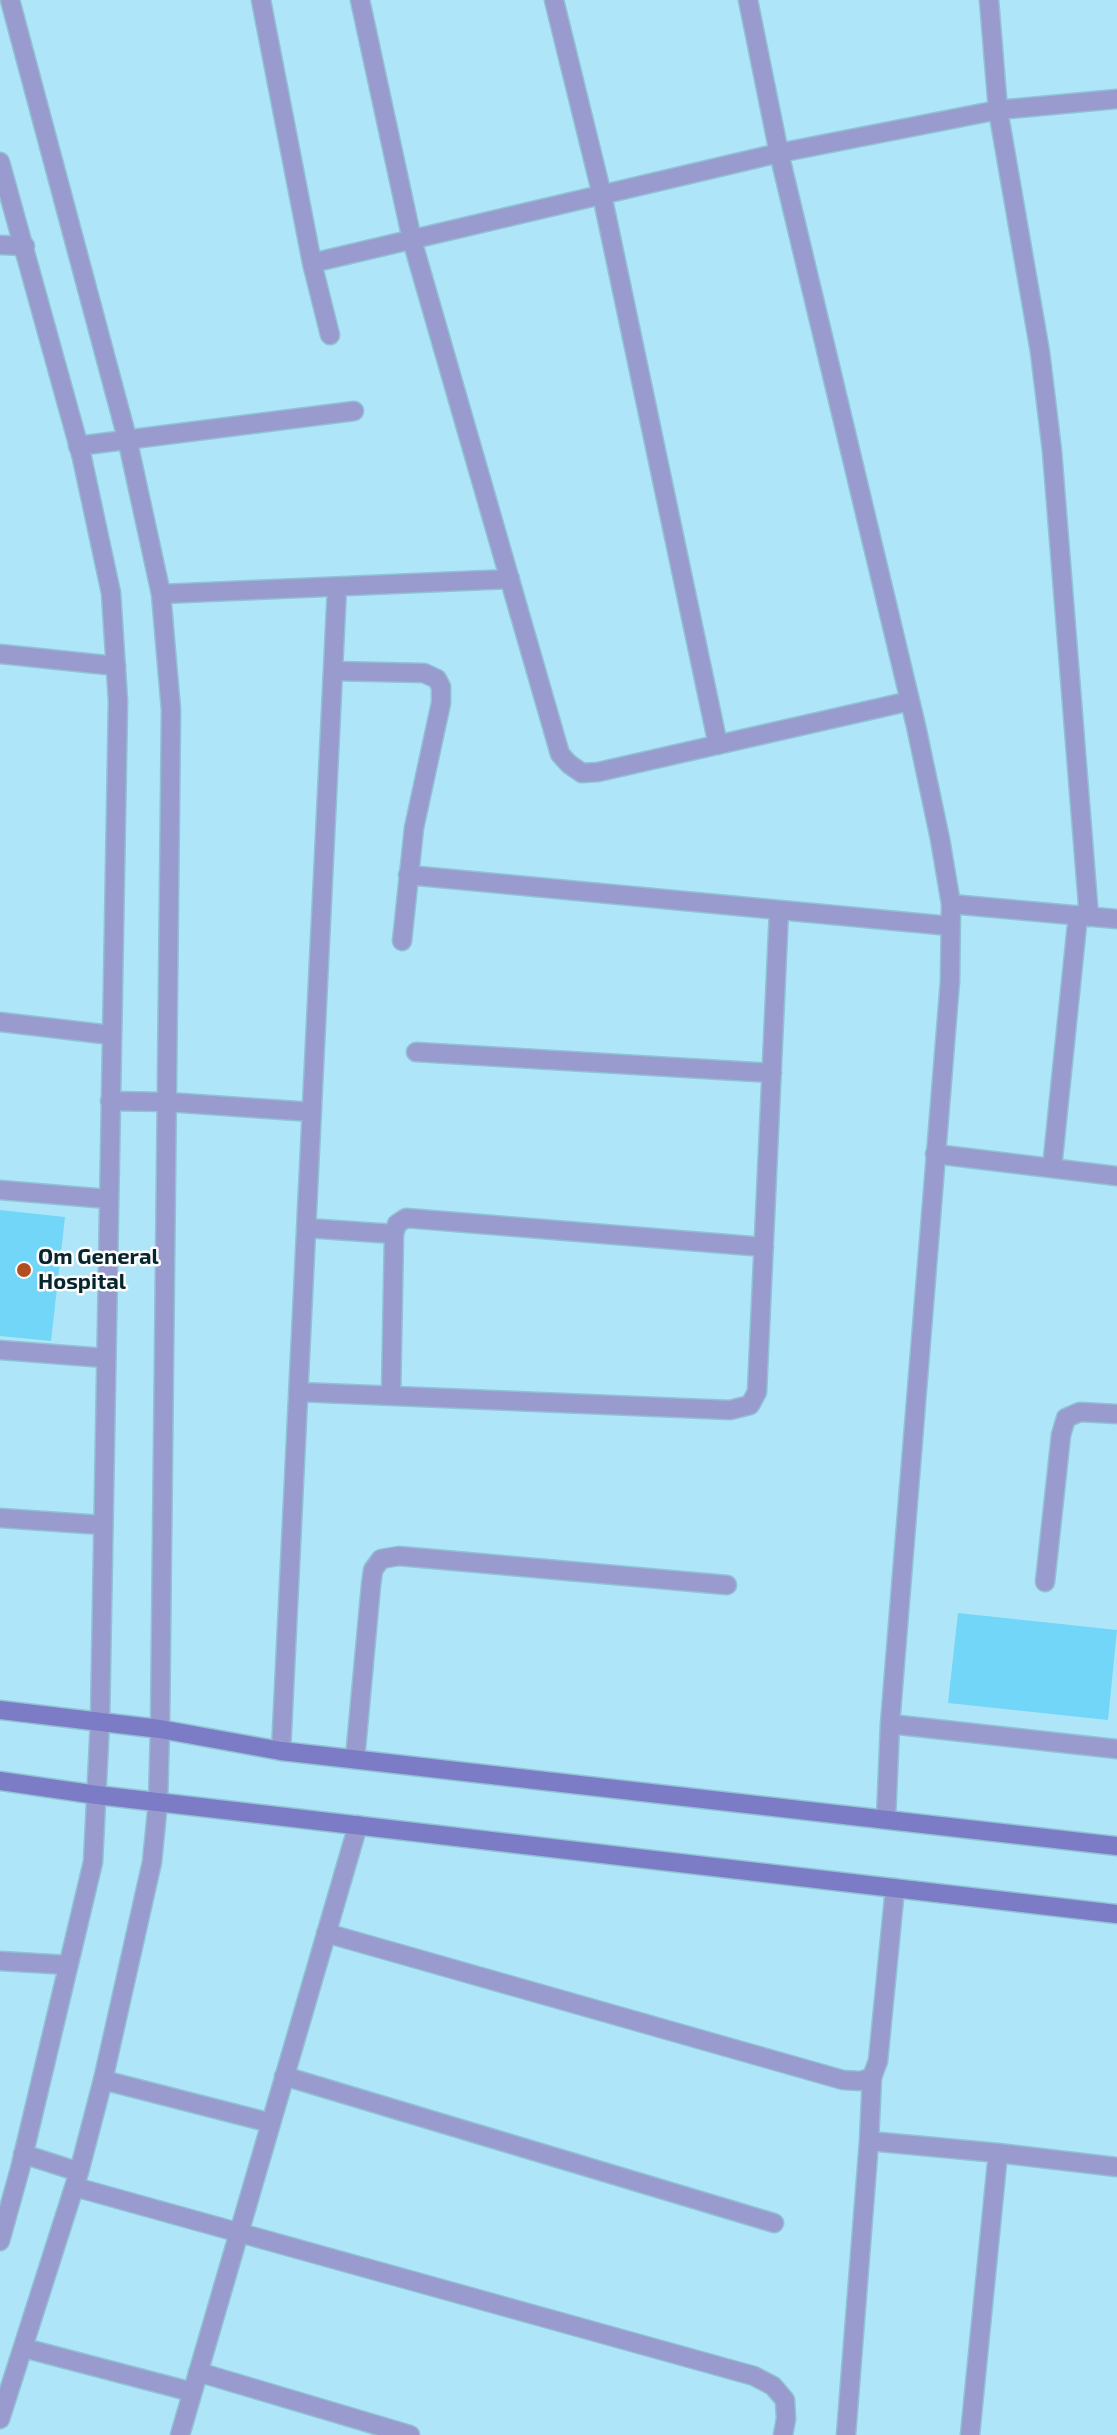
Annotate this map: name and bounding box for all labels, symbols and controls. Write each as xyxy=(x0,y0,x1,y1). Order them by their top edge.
place label: Om General Hospital xyxy=(38,1244,159,1296)
marker: Om General Hospital xyxy=(15,1261,33,1279)

